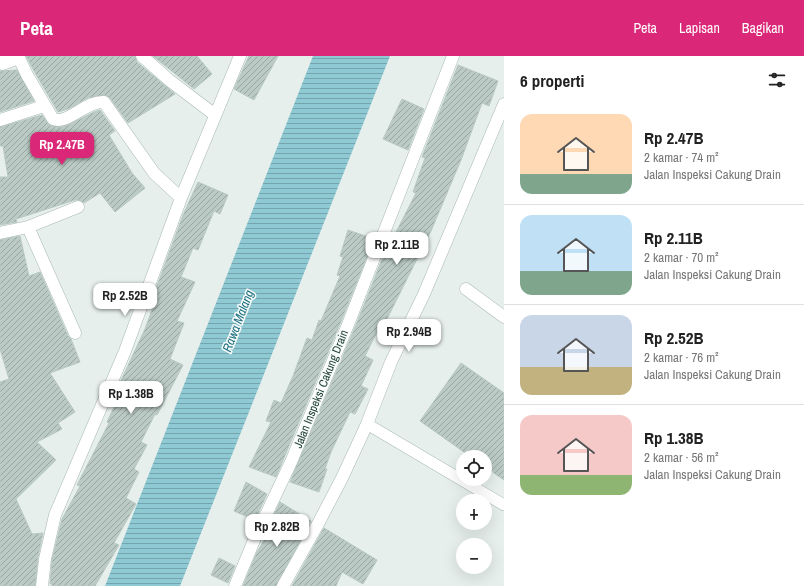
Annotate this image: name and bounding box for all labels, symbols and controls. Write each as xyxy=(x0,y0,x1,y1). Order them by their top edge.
text: Peta xyxy=(20,15,53,41)
text: Peta xyxy=(633,19,657,37)
text: Lapisan xyxy=(679,19,720,37)
text: Bagikan xyxy=(742,19,784,37)
text: 6 properti xyxy=(520,69,584,92)
icon: filters xyxy=(766,69,788,91)
text: Rp 2.47B xyxy=(644,126,704,149)
icon: home xyxy=(552,130,600,178)
pin: Rp 2.47B xyxy=(21,132,103,166)
text: Rp 2.47B xyxy=(39,136,85,153)
text: 2 kamar · 74 m² xyxy=(644,149,719,166)
text: Jalan Inspeksi Cakung Drain xyxy=(644,166,781,183)
text: Rp 2.11B xyxy=(644,226,703,249)
icon: home xyxy=(552,231,600,279)
pin: Rp 2.11B xyxy=(356,232,438,266)
text: Rp 2.11B xyxy=(374,236,420,253)
text: 2 kamar · 70 m² xyxy=(644,249,719,266)
text: Jalan Inspeksi Cakung Drain xyxy=(644,266,781,283)
pin: Rp 2.52B xyxy=(84,283,166,317)
text: Rp 2.52B xyxy=(102,287,148,304)
water label: Rawa Malang xyxy=(218,287,258,354)
pin: Rp 2.94B xyxy=(368,319,450,353)
text: Rp 2.94B xyxy=(386,323,432,340)
text: Rp 2.52B xyxy=(644,326,704,349)
street label: Jalan Inspeksi Cakung Drain xyxy=(290,327,352,451)
icon: home xyxy=(552,331,600,379)
text: 2 kamar · 76 m² xyxy=(644,349,719,366)
text: Jalan Inspeksi Cakung Drain xyxy=(644,366,781,383)
pin: Rp 1.38B xyxy=(90,381,172,415)
text: Rp 1.38B xyxy=(108,385,154,402)
text: Rp 1.38B xyxy=(644,426,704,449)
icon: home xyxy=(552,431,600,479)
text: 2 kamar · 56 m² xyxy=(644,449,719,466)
map controls xyxy=(456,450,492,574)
button: locate xyxy=(456,450,492,486)
text: Jalan Inspeksi Cakung Drain xyxy=(644,466,781,483)
button: + xyxy=(456,494,492,530)
pin: Rp 2.82B xyxy=(236,514,318,548)
text: Rp 2.82B xyxy=(254,518,300,535)
button: − xyxy=(456,538,492,574)

